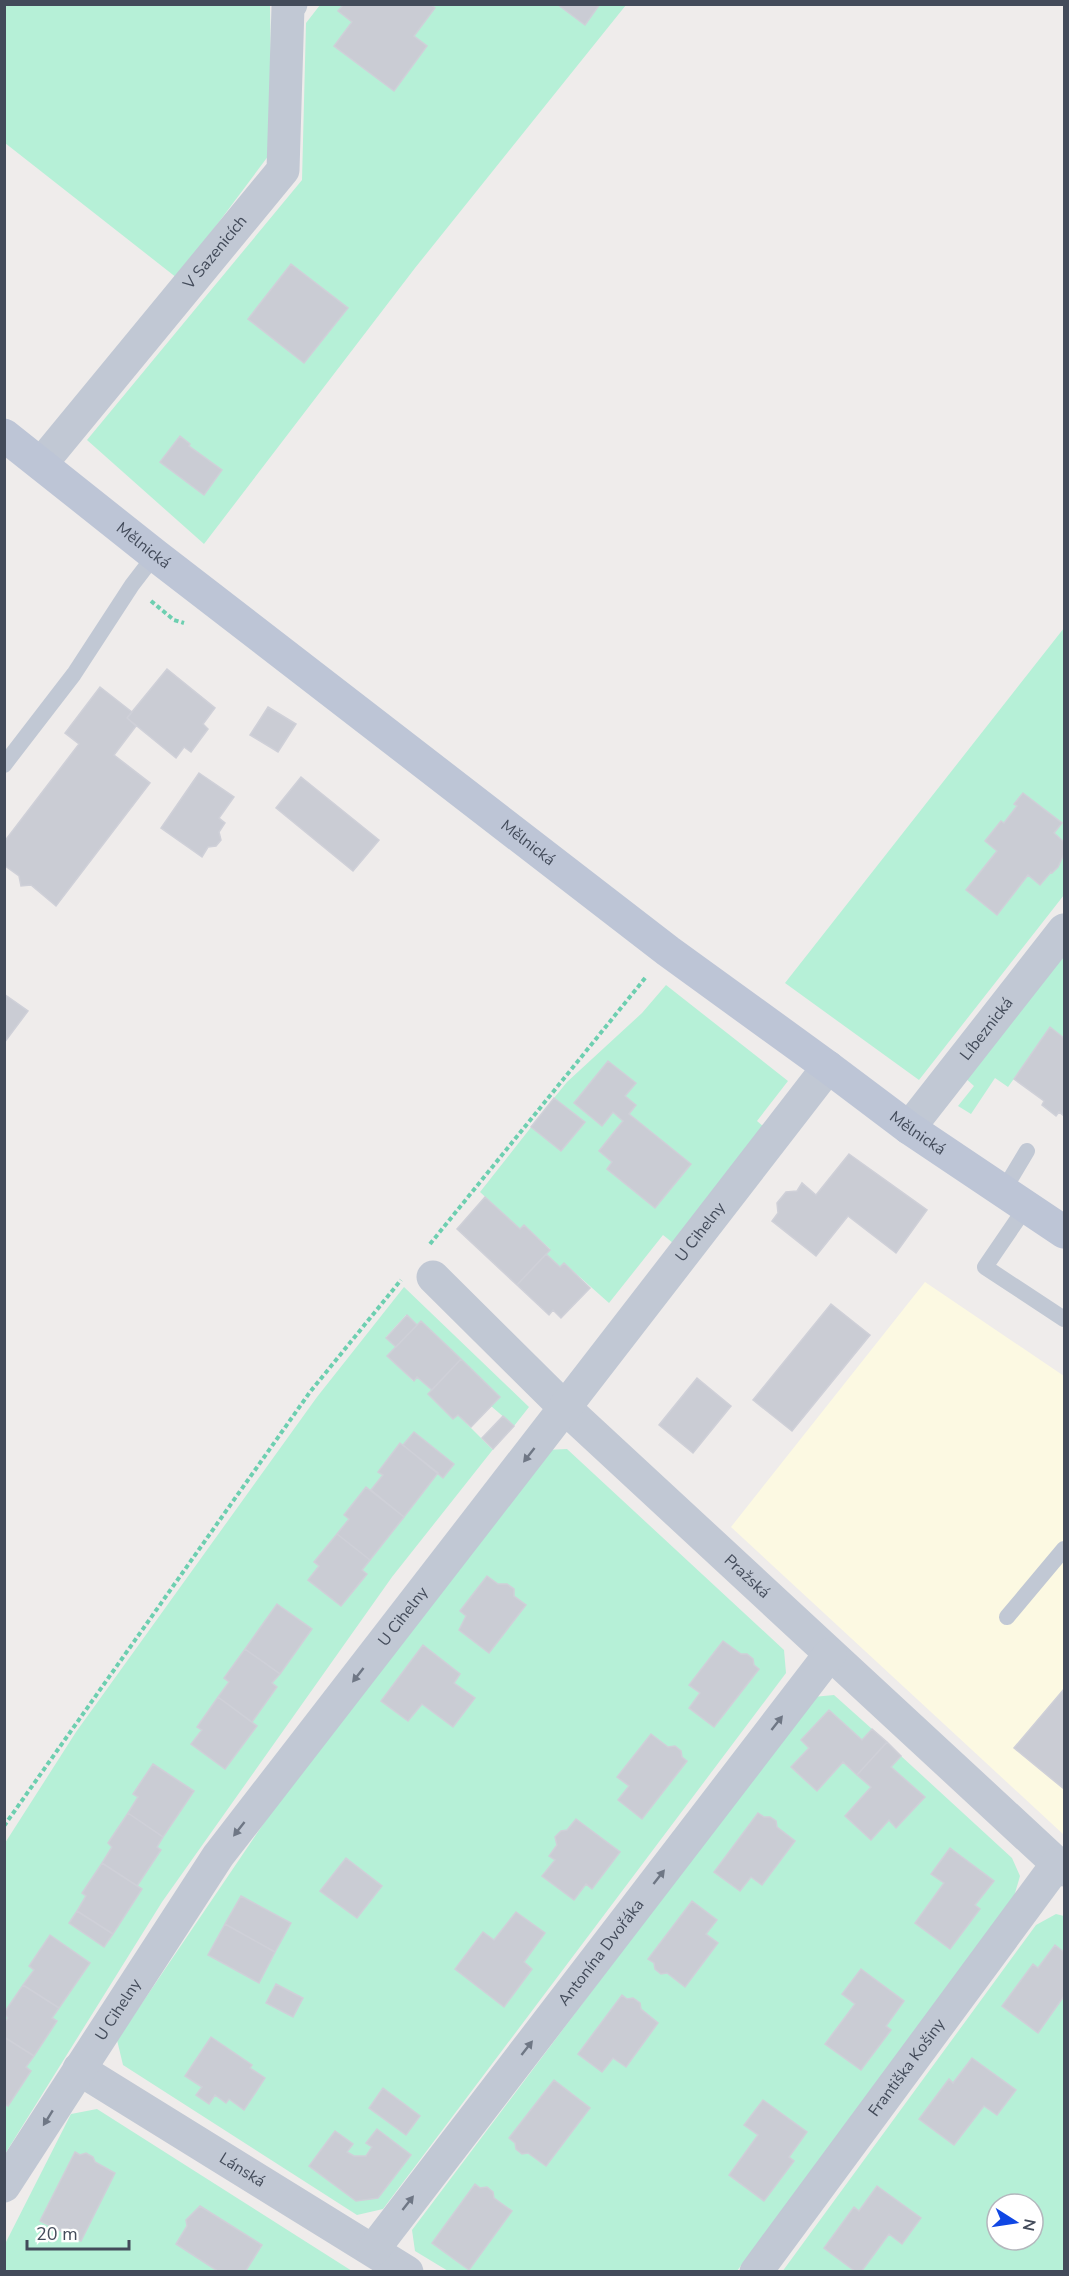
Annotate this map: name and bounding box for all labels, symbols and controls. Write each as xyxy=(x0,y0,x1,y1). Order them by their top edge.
street label: V Sazenicích xyxy=(177,211,252,295)
street label: Mělnická xyxy=(112,517,175,574)
street label: Mělnická xyxy=(496,815,560,871)
street label: Líbeznická xyxy=(955,993,1018,1065)
street label: Mělnická xyxy=(885,1106,950,1160)
street label: U Cihelny xyxy=(670,1197,731,1266)
one-way arrow xyxy=(524,1447,536,1462)
street label: Pražská xyxy=(719,1550,775,1603)
street label: U Cihelny xyxy=(373,1582,434,1651)
one-way arrow xyxy=(352,1667,365,1683)
one-way arrow xyxy=(771,1715,783,1730)
one-way arrow xyxy=(232,1821,245,1837)
one-way arrow xyxy=(652,1870,664,1885)
street label: Antonína Dvořáka xyxy=(553,1894,649,2010)
street label: U Cihelny xyxy=(90,1974,147,2045)
street label: Františka Košiny xyxy=(863,2013,951,2121)
one-way arrow xyxy=(521,2041,533,2057)
one-way arrow xyxy=(42,2110,53,2127)
street label: Lánská xyxy=(215,2147,269,2193)
north arrow xyxy=(985,2192,1045,2252)
one-way arrow xyxy=(402,2195,415,2211)
scale bar xyxy=(27,2213,129,2251)
text: N xyxy=(1017,2217,1041,2233)
text: 20 m xyxy=(36,2222,78,2246)

